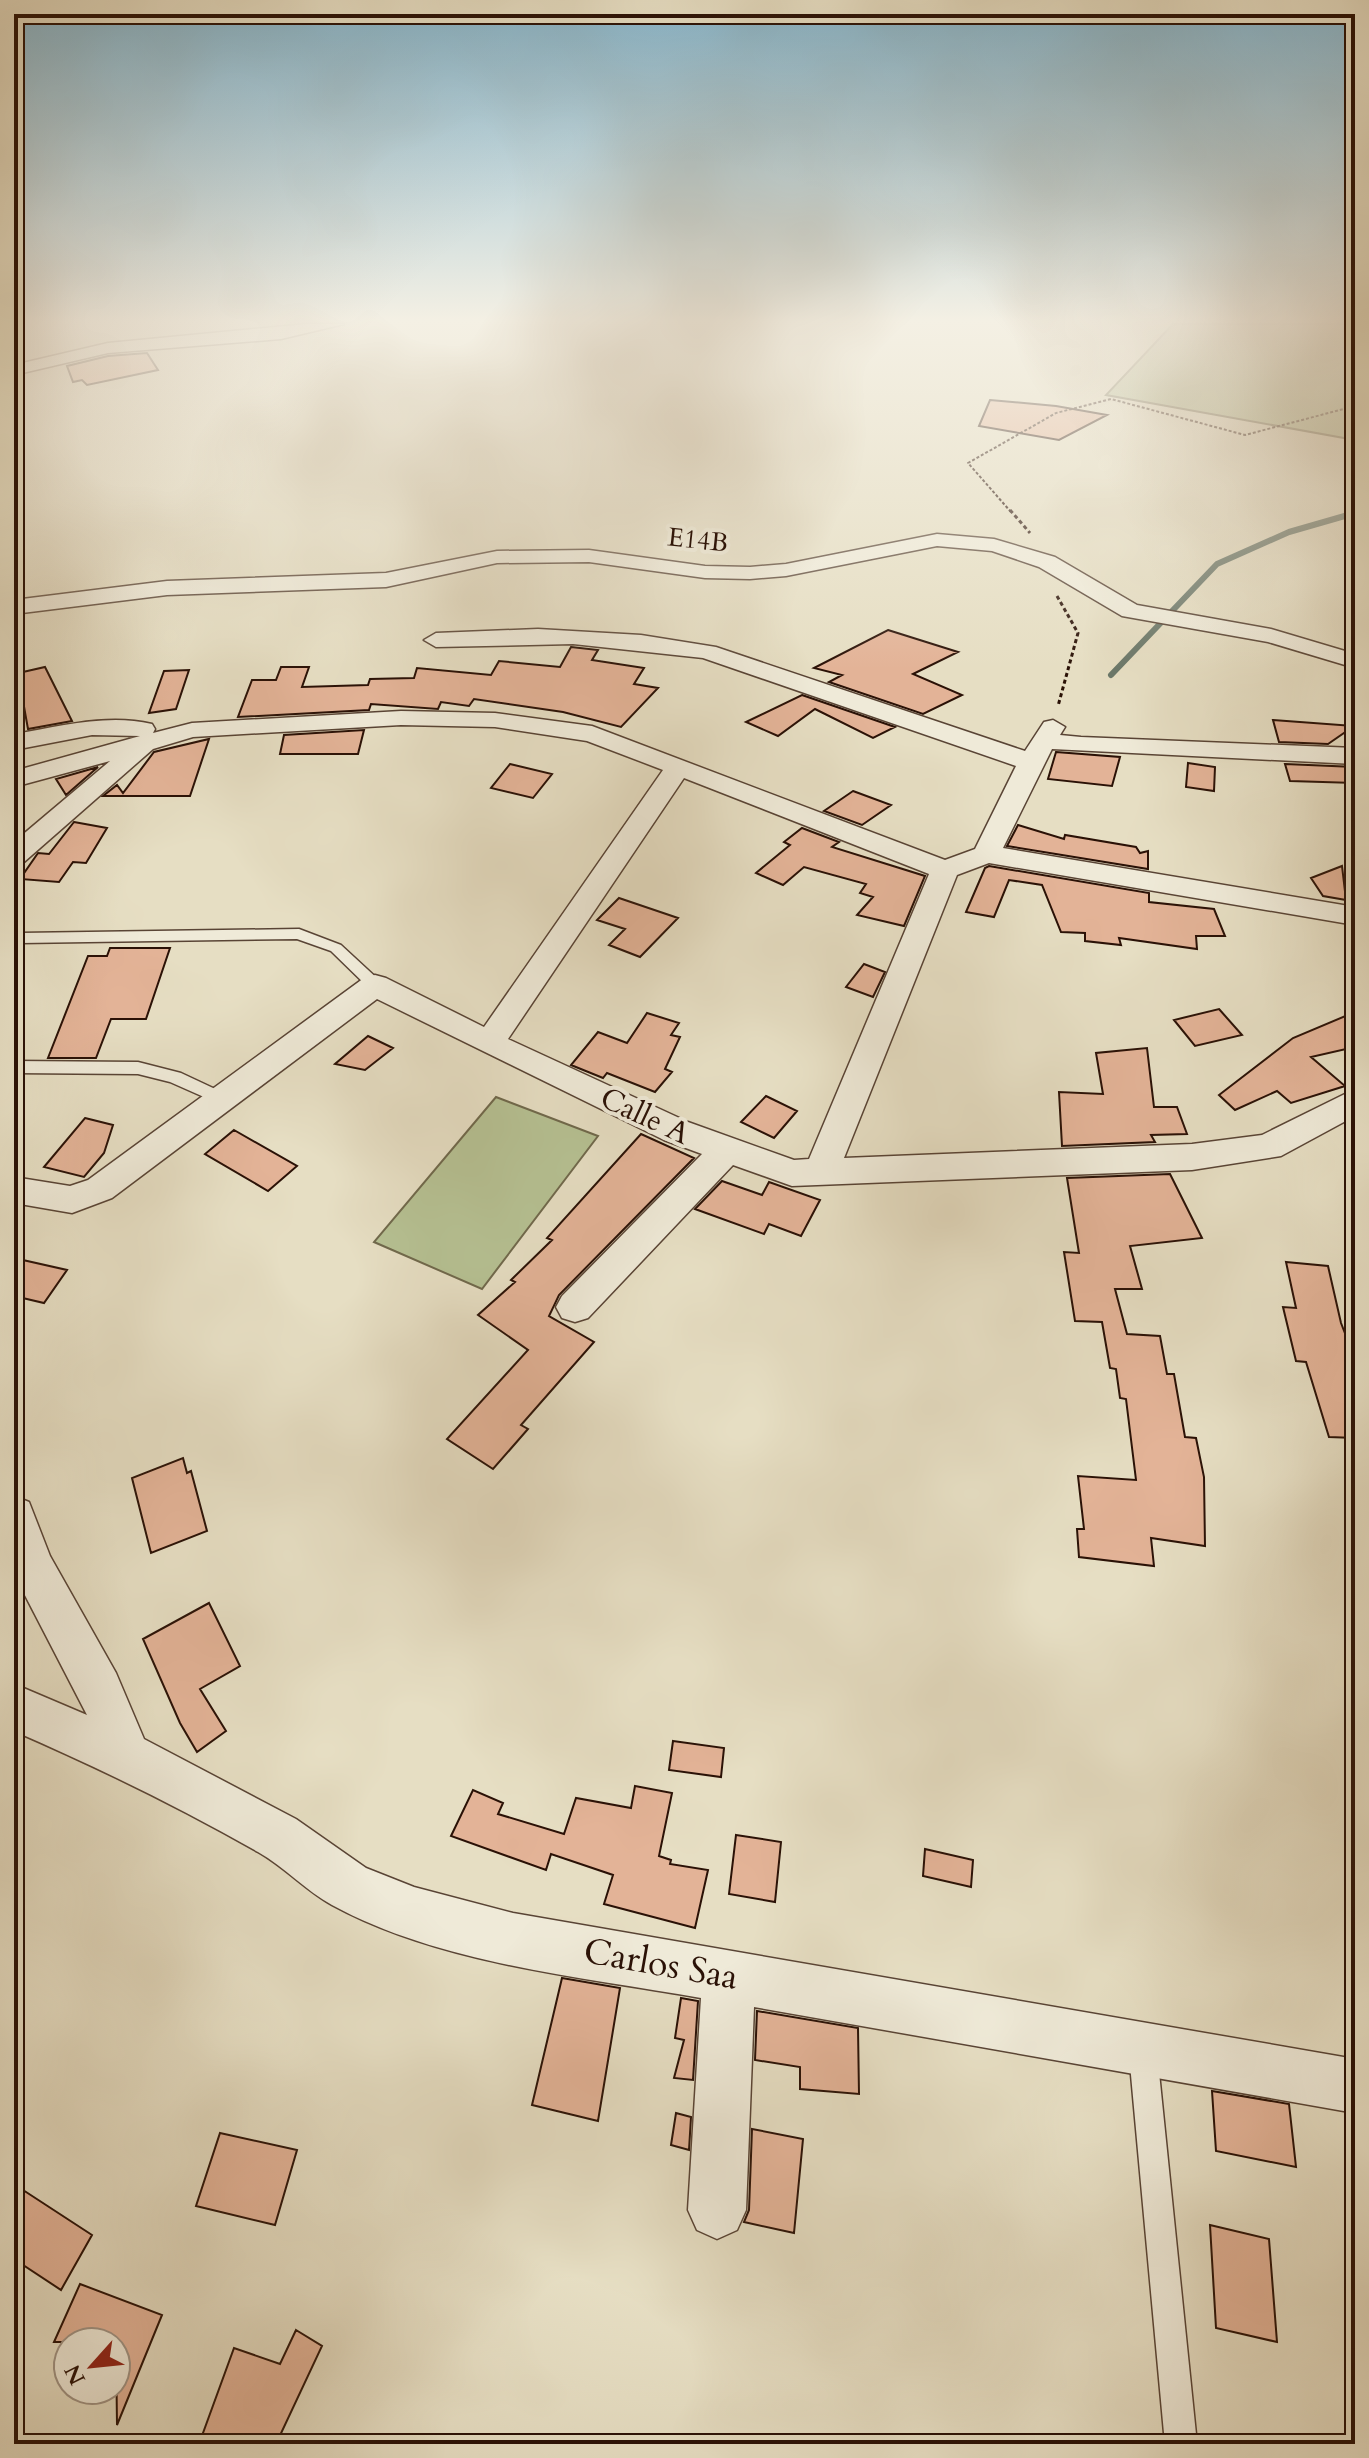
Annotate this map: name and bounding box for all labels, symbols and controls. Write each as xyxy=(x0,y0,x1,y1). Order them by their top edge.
street label: E14B xyxy=(666,519,730,561)
street label: Calle A xyxy=(594,1078,697,1155)
street label: Carlos Saa xyxy=(580,1926,742,2002)
north arrow xyxy=(52,2326,132,2406)
text: N xyxy=(57,2359,93,2390)

